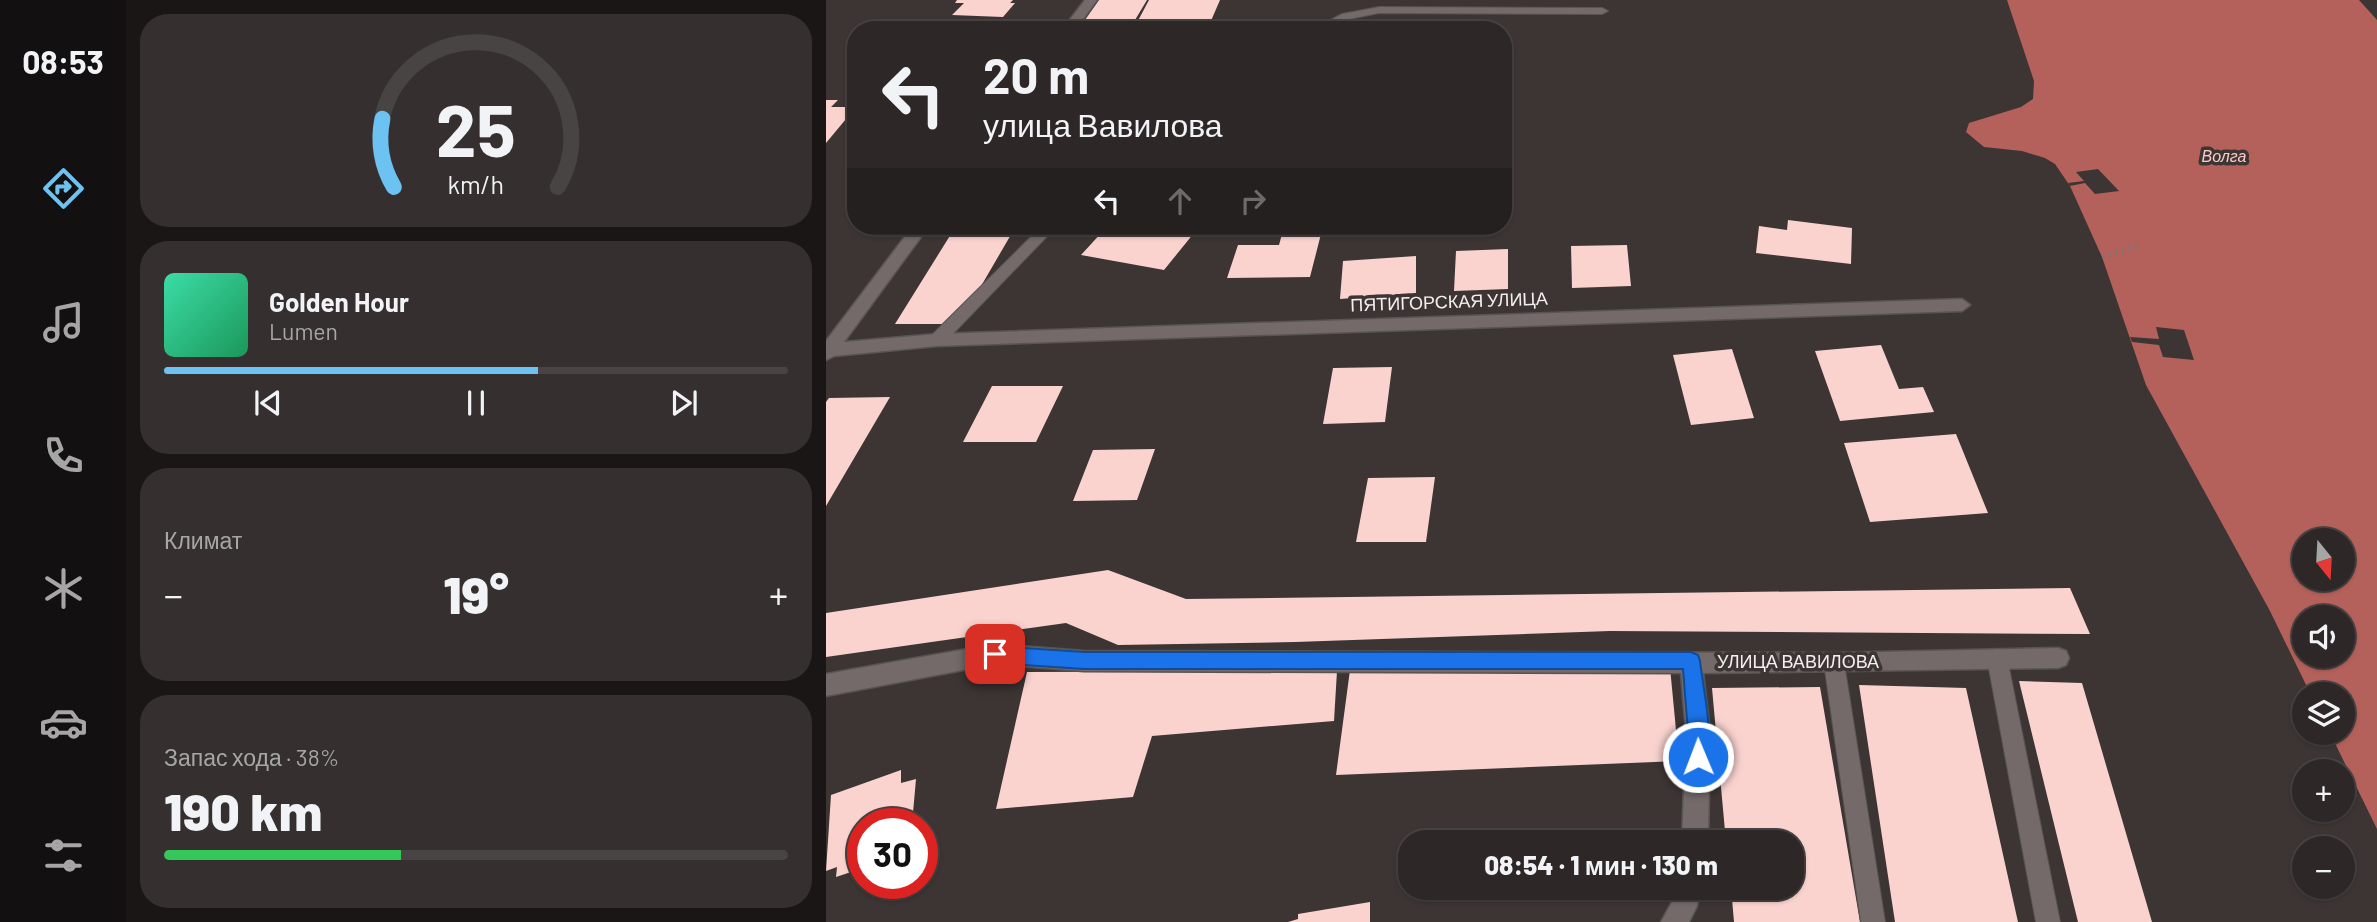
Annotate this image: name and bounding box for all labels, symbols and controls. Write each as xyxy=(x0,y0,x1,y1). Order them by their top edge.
text: 08:53 xyxy=(22,42,104,80)
text: 20 m xyxy=(983,45,1089,104)
icon: left xyxy=(868,49,959,140)
text: 25 xyxy=(436,84,516,172)
text: улица Вавилова xyxy=(983,105,1223,143)
water label: Волга xyxy=(2202,146,2247,165)
icon: directions xyxy=(39,164,88,213)
text: km/h xyxy=(448,168,504,198)
icon: left xyxy=(1088,182,1126,220)
icon: ahead xyxy=(1161,182,1199,220)
icon: right xyxy=(1234,182,1272,220)
text: Golden Hour xyxy=(269,286,409,317)
street label: ПЯТИГОРСКАЯ УЛИЦА xyxy=(1350,287,1548,315)
icon: music xyxy=(39,298,88,347)
text: Lumen xyxy=(269,317,338,345)
icon: previous xyxy=(249,384,287,422)
icon: pause xyxy=(457,384,495,422)
icon: next xyxy=(665,384,703,422)
icon: phone xyxy=(39,431,88,480)
text: Климат xyxy=(164,526,242,554)
north arrow xyxy=(2292,528,2356,592)
map controls xyxy=(2292,528,2355,899)
text: 19° xyxy=(443,562,509,624)
icon: climate xyxy=(39,564,88,613)
text: − xyxy=(164,571,183,617)
text: + xyxy=(769,571,788,617)
button: sound xyxy=(2292,605,2355,668)
pin xyxy=(965,624,1025,684)
icon: arrive xyxy=(976,635,1014,673)
street label: УЛИЦА ВАВИЛОВА xyxy=(1717,650,1879,672)
button: layers xyxy=(2292,682,2355,745)
icon: car xyxy=(39,698,88,747)
position arrow xyxy=(1661,720,1735,794)
text: Запас хода · 38% xyxy=(164,743,339,771)
button: + xyxy=(2292,759,2355,822)
text: 190 km xyxy=(164,779,322,841)
speed limit sign: 30 xyxy=(847,808,938,899)
icon: filters xyxy=(39,831,88,880)
button: − xyxy=(2292,836,2355,899)
text: 08:54 · 1 мин · 130 m xyxy=(1484,849,1718,880)

